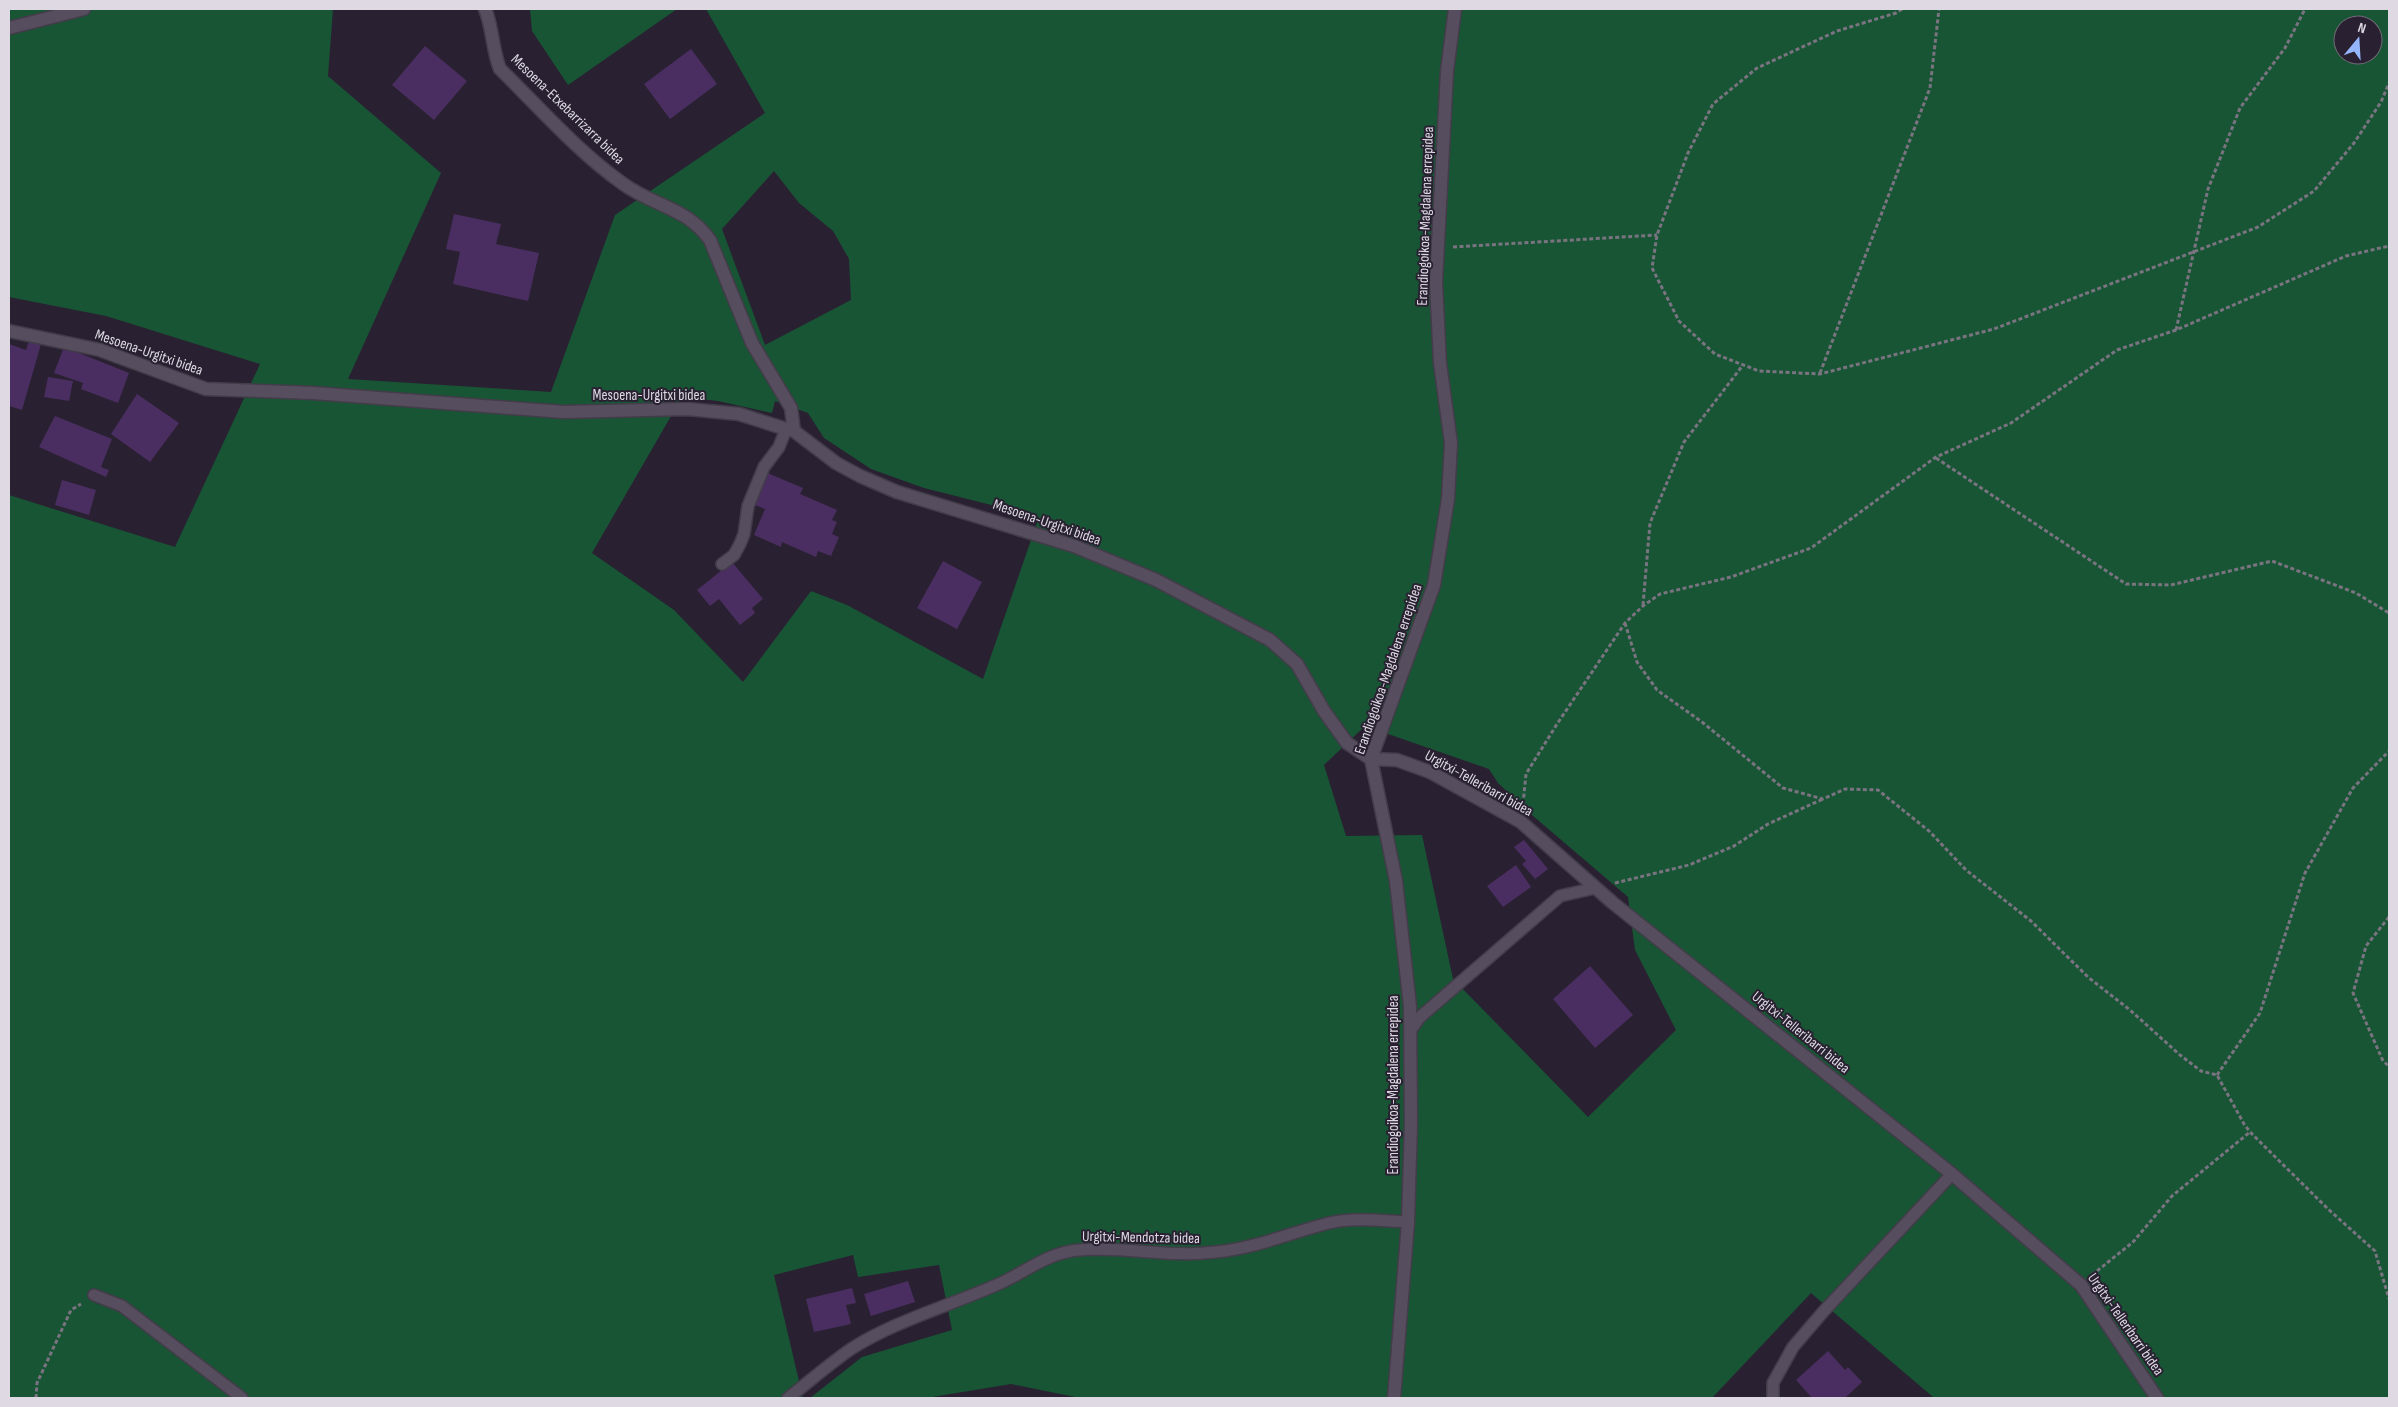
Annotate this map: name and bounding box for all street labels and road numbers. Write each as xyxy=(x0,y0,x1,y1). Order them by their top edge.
street label: Mesoena-Etxebarrizarra bidea xyxy=(507,50,629,169)
street label: Erandiogoikoa-Magdalena errepidea xyxy=(1413,126,1438,306)
street label: Mesoena-Urgitxi bidea xyxy=(92,325,205,380)
street label: Mesoena-Urgitxi bidea xyxy=(593,386,706,405)
street label: Mesoena-Urgitxi bidea xyxy=(990,495,1103,550)
street label: Erandiogoikoa-Magdalena errepidea xyxy=(1350,581,1427,757)
street label: Urgitxi-Telleribarri bidea xyxy=(1421,746,1536,821)
street label: Urgitxi-Telleribarri bidea xyxy=(1748,987,1854,1078)
street label: Erandiogoikoa-Magdalena errepidea xyxy=(1384,995,1403,1175)
street label: Urgitxi-Mendotza bidea xyxy=(1082,1227,1200,1248)
street label: Urgitxi-Telleribarri bidea xyxy=(2083,1269,2168,1379)

